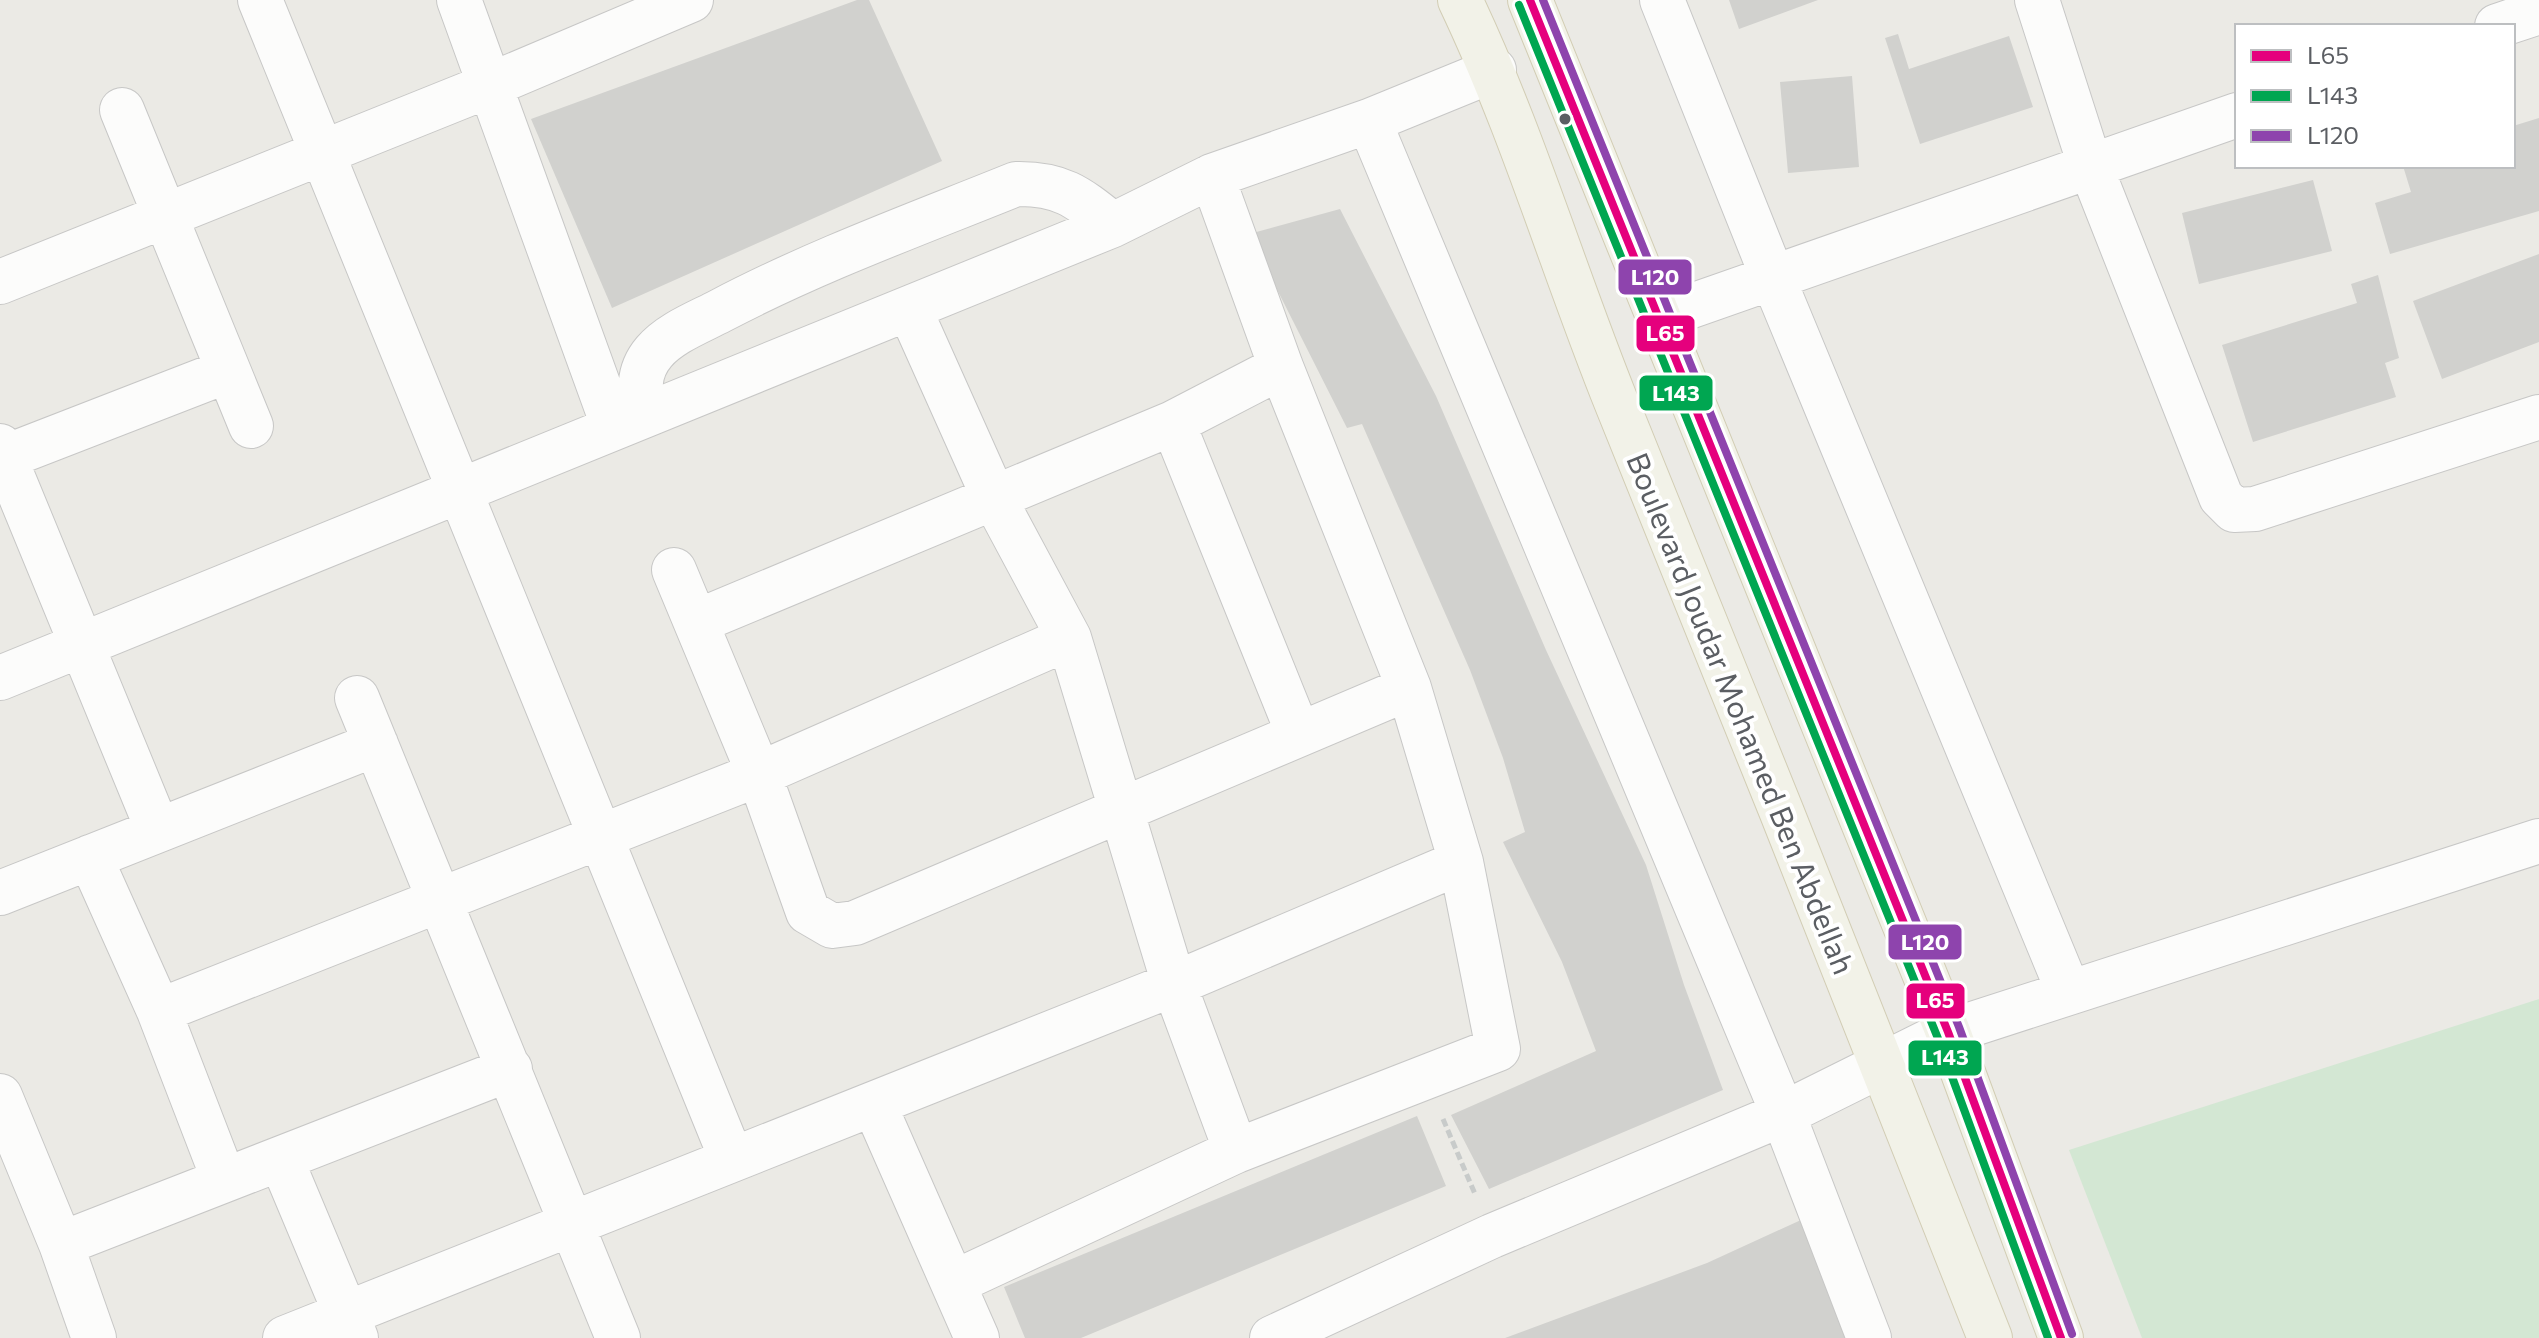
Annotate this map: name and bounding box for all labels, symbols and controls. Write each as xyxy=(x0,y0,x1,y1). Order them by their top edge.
legend xyxy=(2235,24,2515,168)
text: L65 xyxy=(2307,40,2349,69)
text: L143 xyxy=(2307,80,2358,109)
unlabelled marker xyxy=(1557,111,1573,127)
text: L120 xyxy=(2307,120,2359,149)
line badge: L120 xyxy=(1617,258,1693,296)
text: L120 xyxy=(1631,263,1679,290)
line badge: L65 xyxy=(1635,314,1696,353)
text: L65 xyxy=(1645,319,1685,346)
line badge: L143 xyxy=(1638,374,1714,412)
text: L143 xyxy=(1652,379,1700,406)
street label: Boulevard Joudar Mohamed Ben Abdellah xyxy=(1620,447,1864,979)
line badge: L120 xyxy=(1887,923,1963,961)
text: L120 xyxy=(1901,928,1949,955)
line badge: L65 xyxy=(1905,982,1966,1020)
text: L65 xyxy=(1915,986,1955,1013)
line badge: L143 xyxy=(1907,1039,1983,1077)
text: L143 xyxy=(1921,1043,1969,1070)

